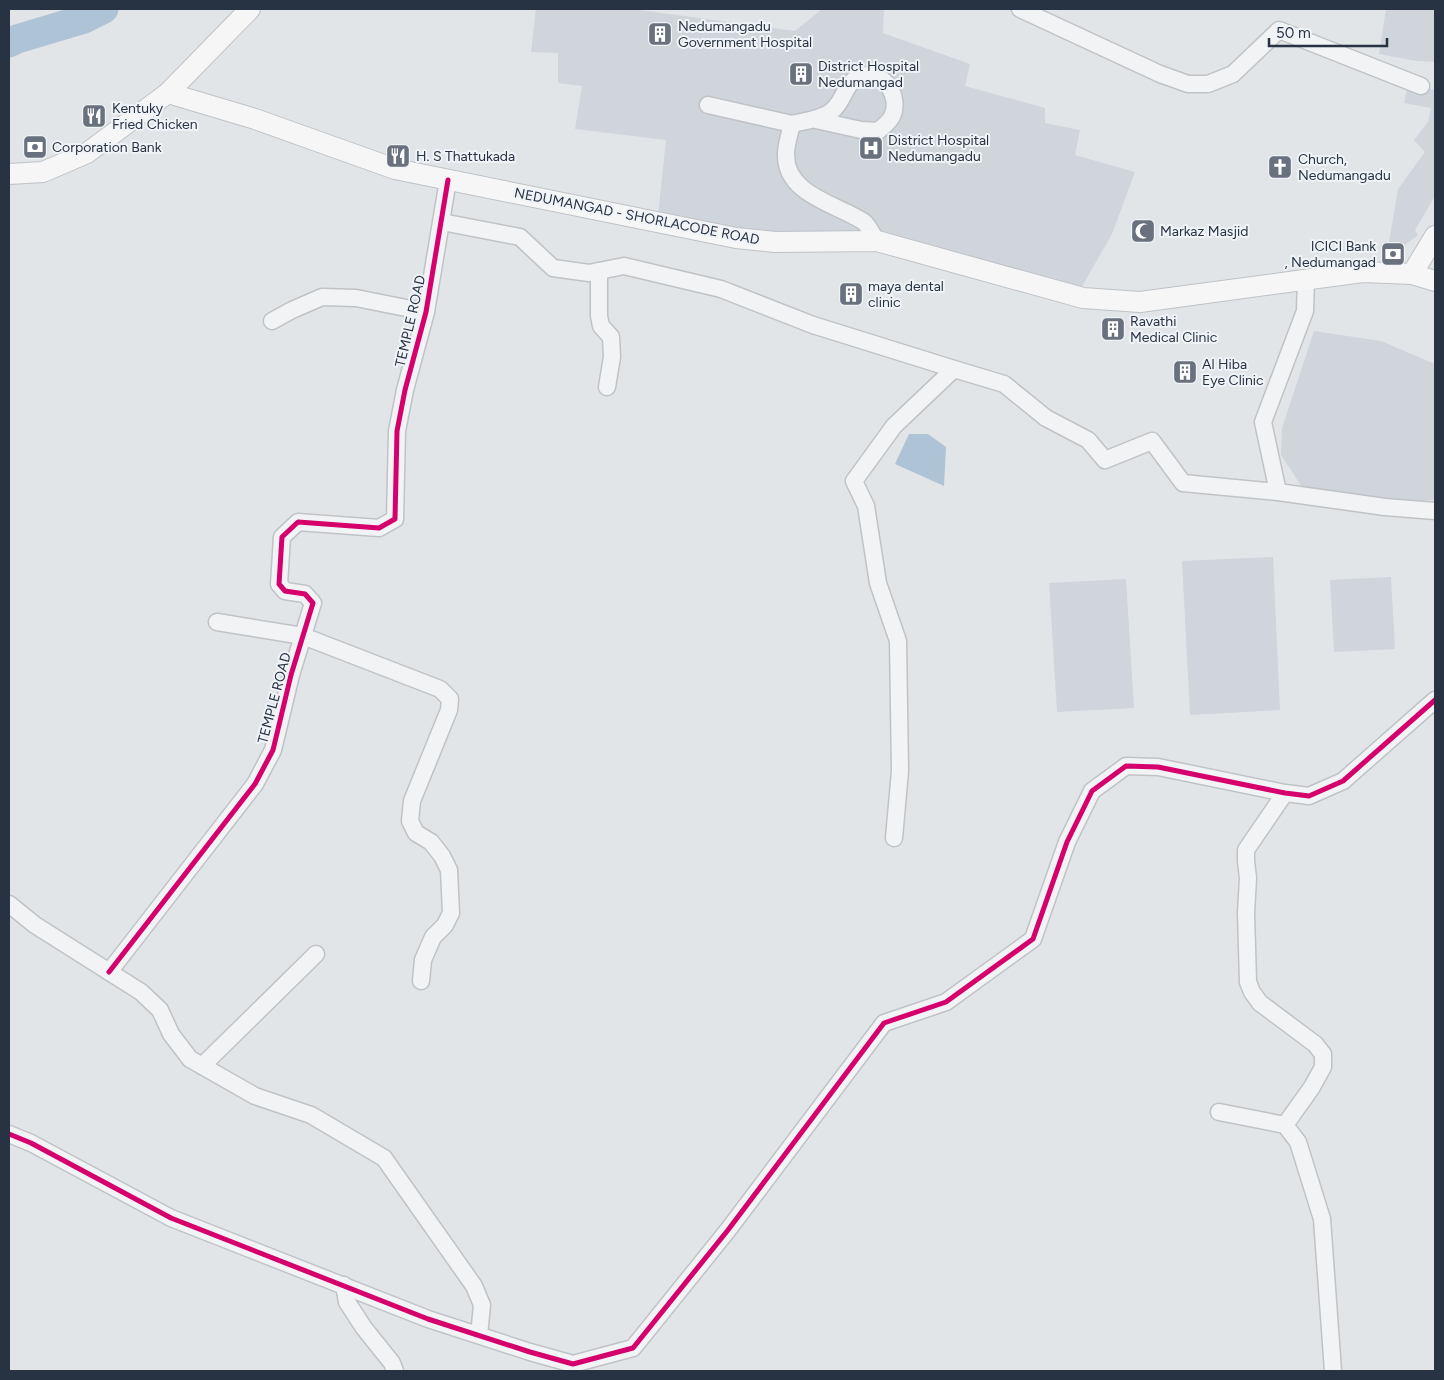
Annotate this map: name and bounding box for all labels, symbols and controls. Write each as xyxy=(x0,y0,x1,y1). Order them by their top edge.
scale bar xyxy=(1269,15,1386,47)
place label: Nedumangadu Government Hospital xyxy=(678,18,812,51)
building icon: Nedumangadu Government Hospital xyxy=(647,21,673,47)
text: 50 m xyxy=(1276,24,1311,42)
place label: District Hospital Nedumangad xyxy=(818,58,919,91)
building icon: District Hospital Nedumangad xyxy=(788,61,814,87)
place label: Kentuky Fried Chicken xyxy=(112,100,198,133)
restaurant icon: Kentuky Fried Chicken xyxy=(81,103,107,129)
place label: District Hospital Nedumangadu xyxy=(888,132,989,165)
bank icon: Corporation Bank xyxy=(22,134,48,160)
hospital icon: District Hospital Nedumangadu xyxy=(858,135,884,161)
place label: Corporation Bank xyxy=(52,139,162,156)
restaurant icon: H. S Thattukada xyxy=(385,143,411,169)
place label: H. S Thattukada xyxy=(416,148,515,165)
place label: Church, Nedumangadu xyxy=(1298,151,1391,184)
church icon: Church, Nedumangadu xyxy=(1267,154,1293,180)
street label: NEDUMANGAD - SHORLACODE ROAD xyxy=(513,184,761,249)
mosque icon: Markaz Masjid xyxy=(1130,218,1156,244)
place label: Markaz Masjid xyxy=(1160,223,1249,240)
place label: ICICI Bank , Nedumangad xyxy=(1284,238,1376,271)
bank icon: ICICI Bank , Nedumangad xyxy=(1380,241,1406,267)
street label: TEMPLE ROAD xyxy=(392,274,429,369)
place label: maya dental clinic xyxy=(868,278,944,311)
building icon: maya dental clinic xyxy=(838,281,864,307)
place label: Ravathi Medical Clinic xyxy=(1130,313,1218,346)
building icon: Ravathi Medical Clinic xyxy=(1100,316,1126,342)
place label: Al Hiba Eye Clinic xyxy=(1202,356,1264,389)
building icon: Al Hiba Eye Clinic xyxy=(1172,359,1198,385)
street label: TEMPLE ROAD xyxy=(254,651,295,746)

